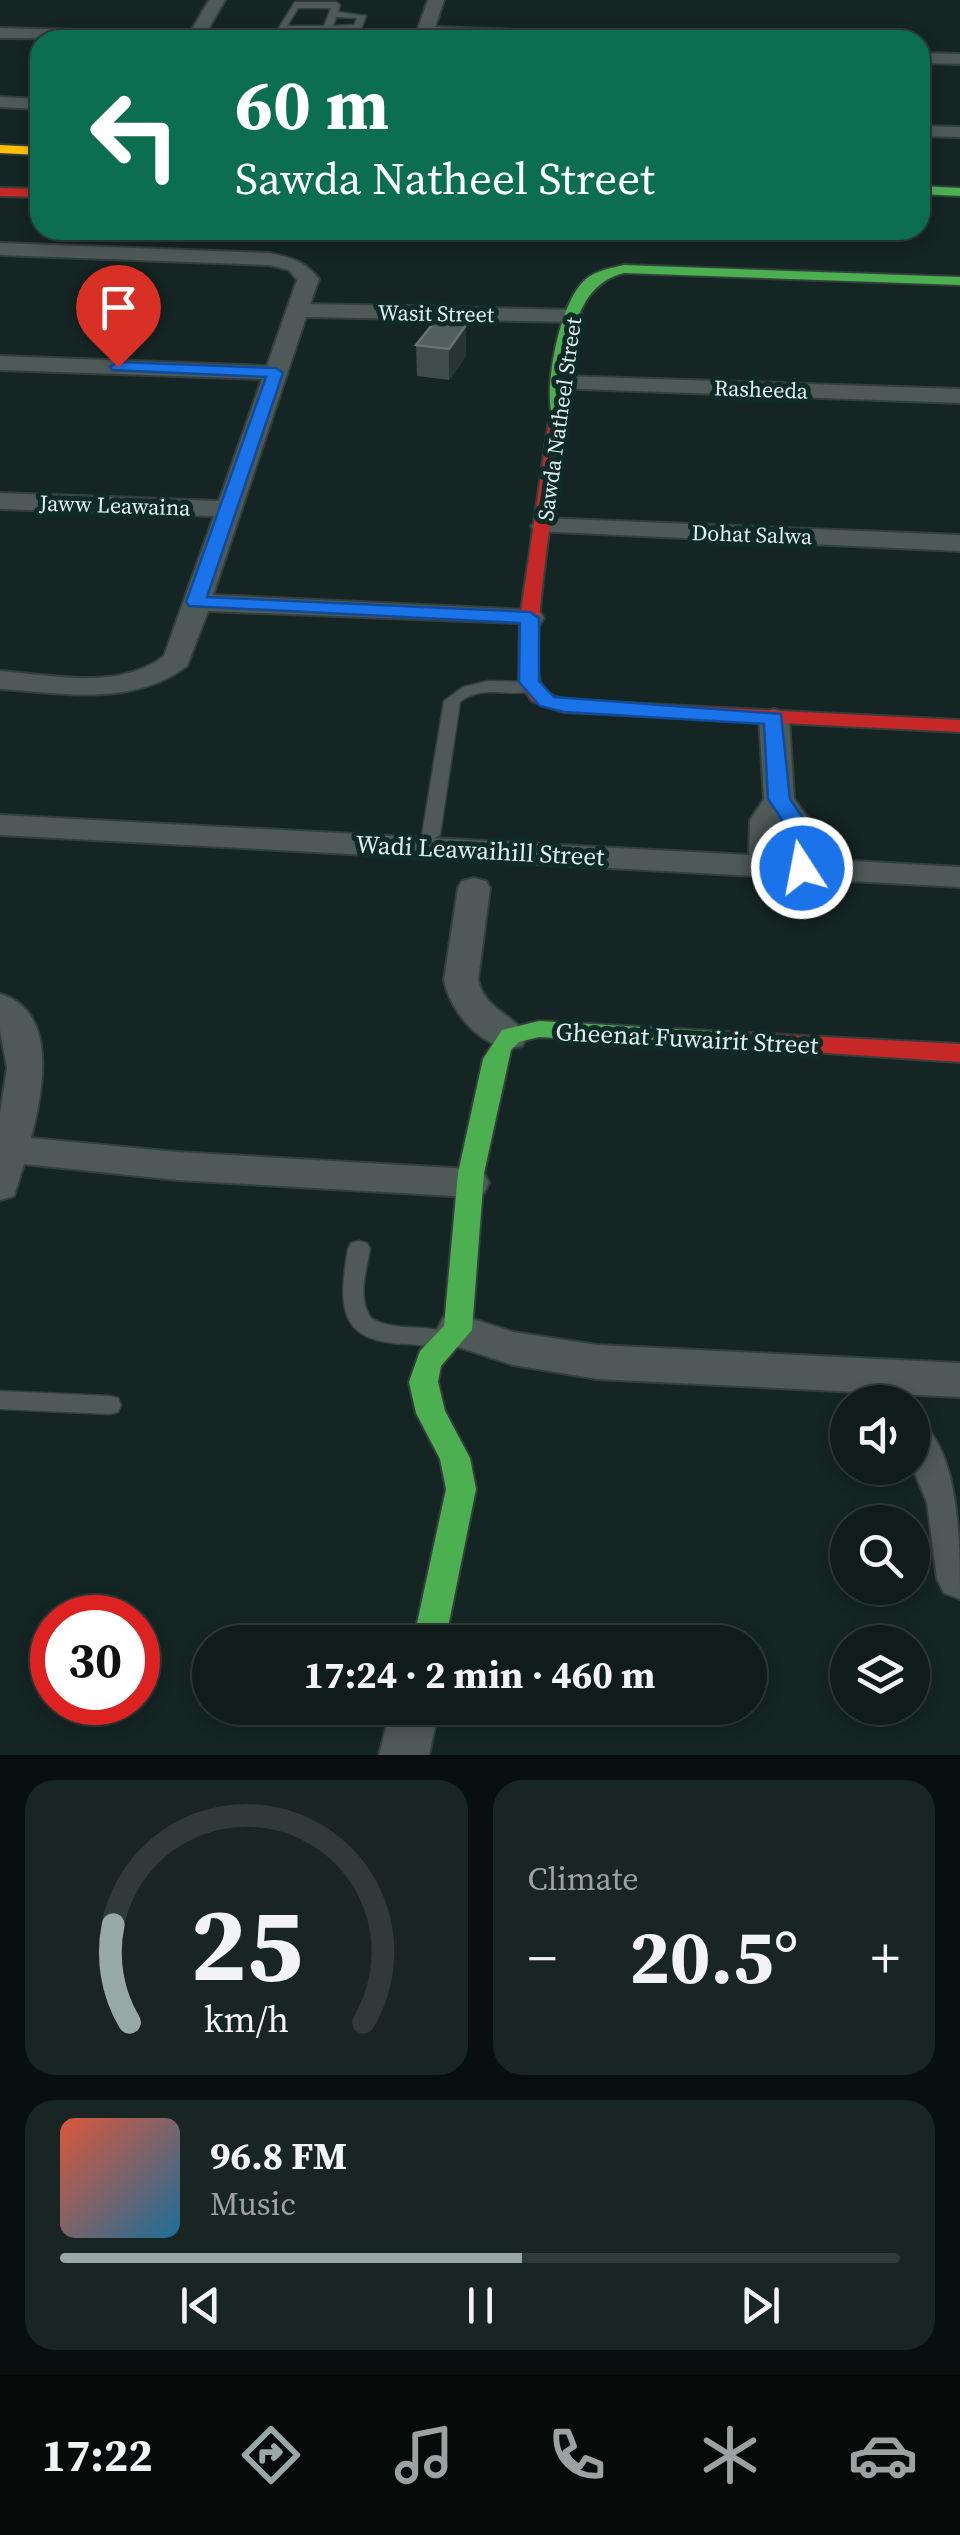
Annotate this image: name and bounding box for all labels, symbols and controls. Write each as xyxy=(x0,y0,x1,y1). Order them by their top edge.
text: 60 m xyxy=(235,56,389,152)
icon: left xyxy=(70,70,200,200)
text: Sawda Natheel Street xyxy=(235,147,655,209)
pin xyxy=(76,265,161,368)
icon: arrive xyxy=(91,280,146,335)
street label: Wasit Street xyxy=(378,297,495,329)
street label: Sawda Natheel Street xyxy=(530,314,588,523)
street label: Rasheeda xyxy=(714,372,809,406)
street label: Jaww Leawaina xyxy=(38,487,192,523)
street label: Dohat Salwa xyxy=(691,517,814,551)
position arrow xyxy=(750,816,854,920)
street label: Wadi Leawaihill Street xyxy=(355,827,606,874)
street label: Gheenat Fuwairit Street xyxy=(555,1014,820,1062)
map controls xyxy=(830,1385,930,1725)
button: sound xyxy=(830,1385,930,1485)
button: search xyxy=(830,1505,930,1605)
speed limit sign: 30 xyxy=(30,1595,160,1725)
button: layers xyxy=(830,1625,930,1725)
text: 17:24 · 2 min · 460 m xyxy=(303,1649,656,1701)
text: Climate xyxy=(528,1857,639,1901)
text: 25 xyxy=(190,1872,303,2015)
text: 20.5° xyxy=(629,1905,798,2008)
text: − xyxy=(528,1920,557,1995)
text: + xyxy=(871,1920,900,1995)
text: km/h xyxy=(204,1995,289,2044)
text: 96.8 FM xyxy=(210,2130,347,2182)
text: Music xyxy=(210,2182,296,2226)
icon: previous xyxy=(173,2278,228,2333)
icon: pause xyxy=(453,2278,508,2333)
icon: next xyxy=(733,2278,788,2333)
icon: directions xyxy=(236,2420,306,2490)
icon: music xyxy=(389,2420,459,2490)
icon: phone xyxy=(542,2420,612,2490)
icon: climate xyxy=(695,2420,765,2490)
icon: car xyxy=(848,2420,918,2490)
text: 17:22 xyxy=(42,2424,153,2486)

